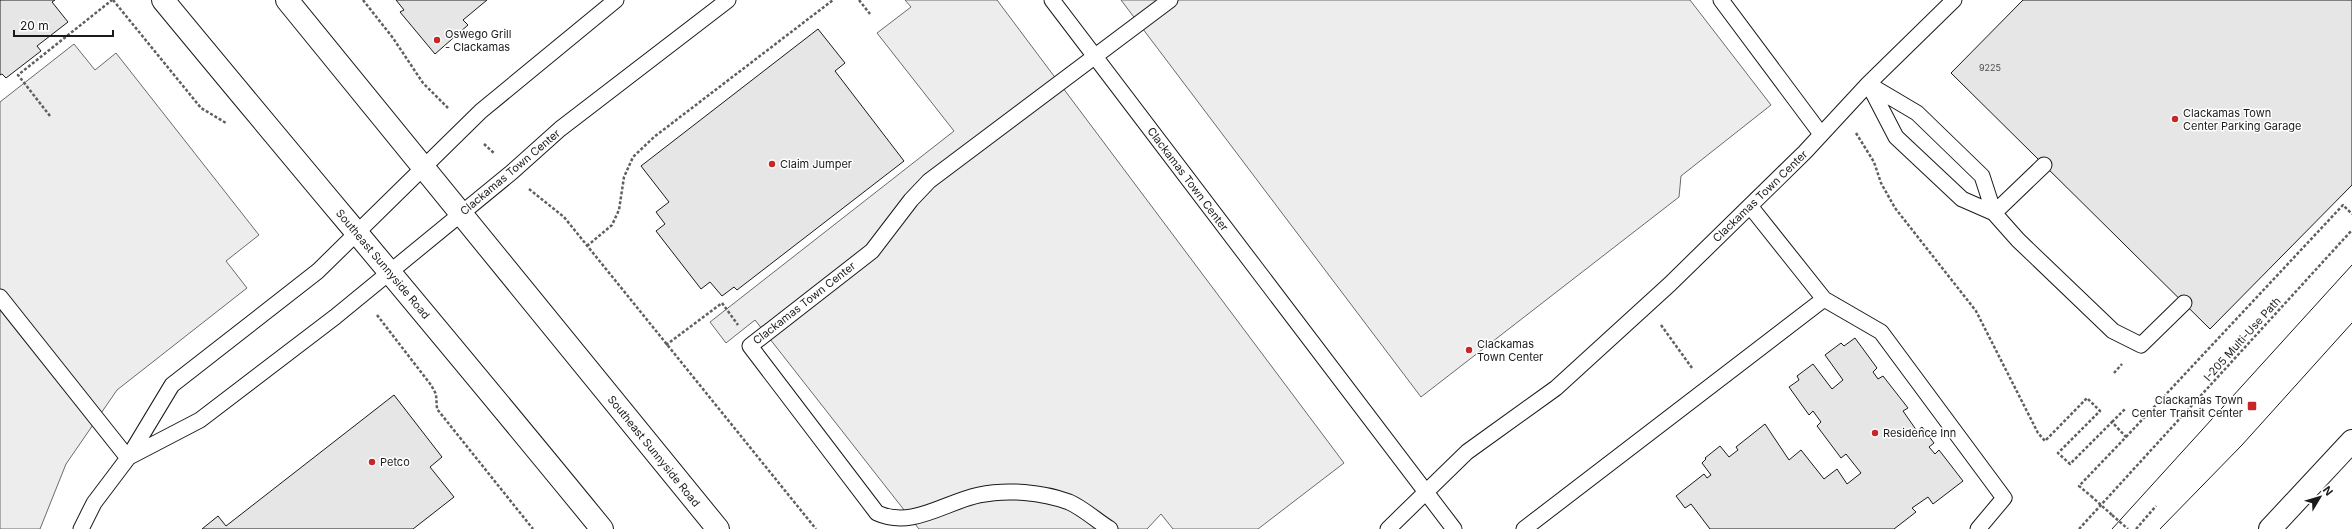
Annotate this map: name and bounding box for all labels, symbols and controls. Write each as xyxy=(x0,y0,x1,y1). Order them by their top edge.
scale bar xyxy=(14,12,113,38)
text: 20 m xyxy=(20,18,49,33)
place label: Oswego Grill - Clackamas xyxy=(445,27,511,54)
marker: Oswego Grill - Clackamas xyxy=(432,35,442,45)
house number: 9225 xyxy=(1979,62,2001,73)
place label: Clackamas Town Center Parking Garage xyxy=(2183,106,2302,133)
marker: Clackamas Town Center Parking Garage xyxy=(2170,114,2180,124)
street label: Clackamas Town Center xyxy=(1144,124,1232,234)
street label: Clackamas Town Center xyxy=(457,126,563,218)
street label: Clackamas Town Center xyxy=(1710,147,1810,245)
place label: Claim Jumper xyxy=(780,157,852,171)
marker: Claim Jumper xyxy=(767,159,777,169)
street label: Southeast Sunnyside Road xyxy=(333,206,433,322)
street label: Clackamas Town Center xyxy=(750,259,858,347)
street label: I-205 Multi-Use Path xyxy=(2201,294,2283,384)
place label: Clackamas Town Center xyxy=(1477,337,1543,364)
marker: Clackamas Town Center xyxy=(1464,345,1474,355)
street label: Southeast Sunnyside Road xyxy=(605,392,703,510)
place label: Clackamas Town Center Transit Center xyxy=(2131,393,2243,420)
marker: Clackamas Town Center Transit Center xyxy=(2246,400,2258,412)
place label: Residence Inn xyxy=(1883,426,1956,440)
marker: Residence Inn xyxy=(1870,428,1880,438)
place label: Petco xyxy=(380,455,410,469)
marker: Petco xyxy=(367,457,377,467)
north arrow xyxy=(2300,477,2340,517)
text: N xyxy=(2320,483,2336,498)

